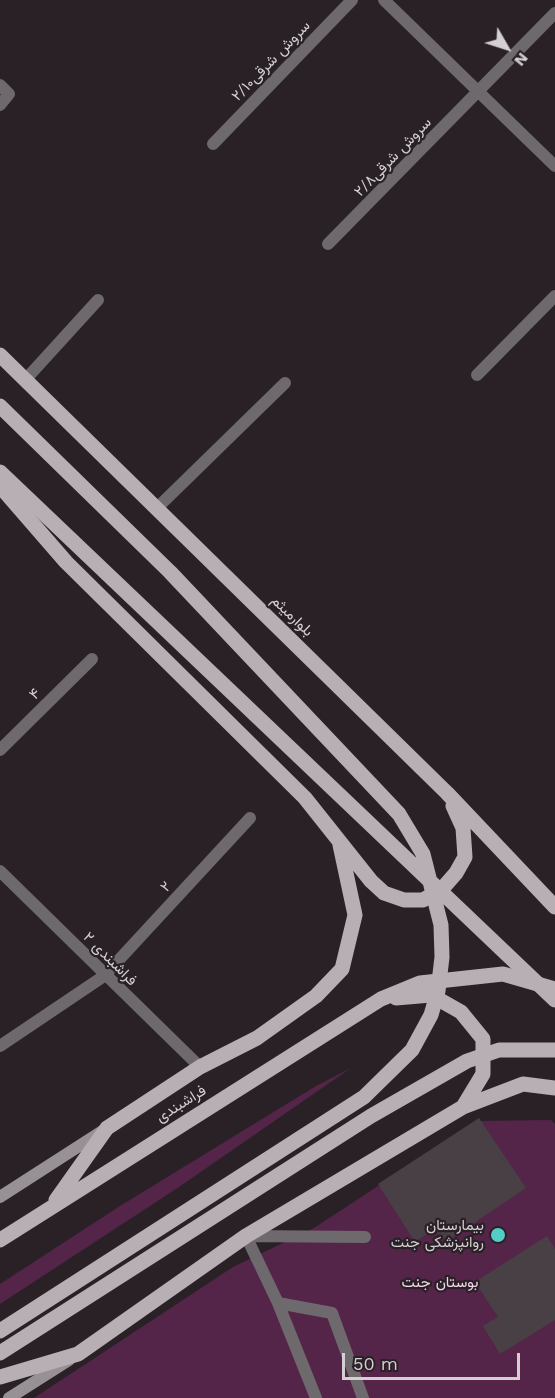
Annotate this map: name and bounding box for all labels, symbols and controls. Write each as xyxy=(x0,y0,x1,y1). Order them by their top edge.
street label: سروش شرقی۲/۱۰ xyxy=(228,17,314,105)
north arrow xyxy=(477,18,537,78)
text: N xyxy=(510,49,532,70)
street label: سروش شرقی۲/۸ xyxy=(351,114,435,200)
street label: بلوارمیثم xyxy=(267,592,317,640)
street label: ۴ xyxy=(26,685,44,703)
street label: ۲ xyxy=(157,878,175,896)
street label: ۲ فراشبندی xyxy=(79,928,141,990)
street label: فراشبندی xyxy=(153,1082,209,1126)
place label: بیمارستان روانپزشکی جنت xyxy=(391,1217,484,1252)
marker: بیمارستان روانپزشکی جنت xyxy=(489,1226,507,1244)
park label: بوستان جنت xyxy=(402,1274,478,1292)
scale bar xyxy=(345,1341,524,1379)
text: 50 m xyxy=(353,1353,398,1374)

